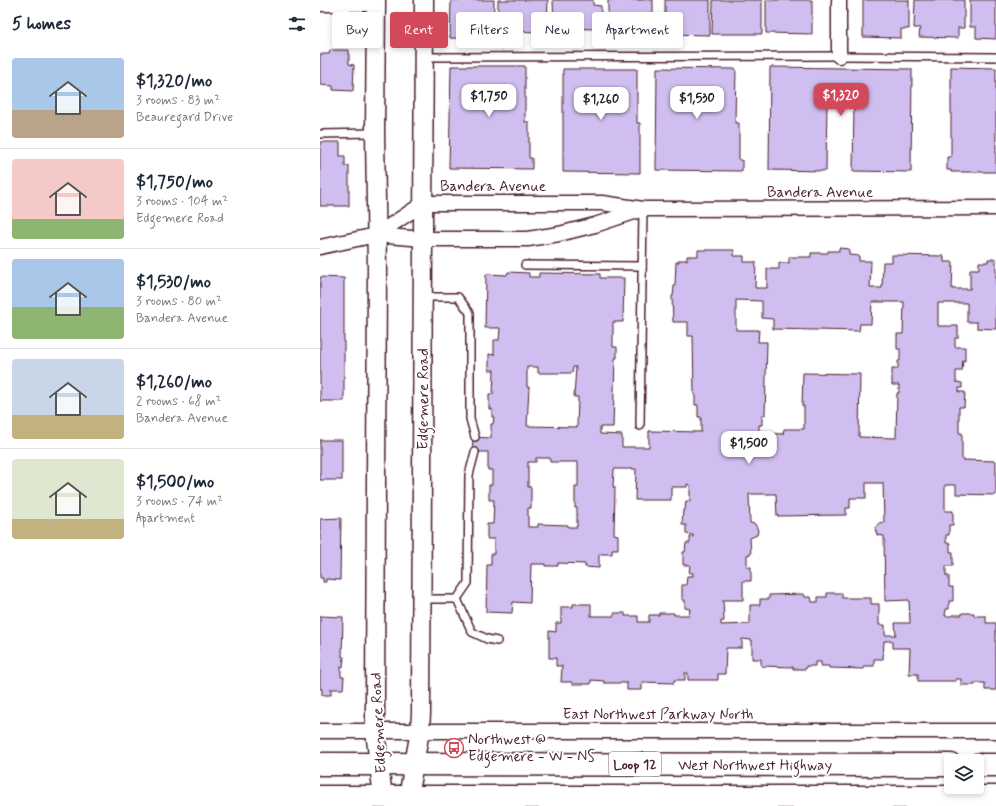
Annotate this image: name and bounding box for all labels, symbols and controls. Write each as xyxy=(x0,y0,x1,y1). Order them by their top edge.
chip: Buy xyxy=(332,12,382,48)
chip: Rent xyxy=(390,12,448,48)
chip: Filters xyxy=(456,12,523,48)
chip: New xyxy=(531,12,584,48)
chip: Apartment xyxy=(592,12,683,48)
text: 5 homes xyxy=(12,13,71,35)
icon: filters xyxy=(286,13,308,35)
text: $1,320/mo xyxy=(136,70,212,92)
icon: home xyxy=(44,74,92,122)
pin: $1,320 xyxy=(808,83,874,117)
pin: $1,750 xyxy=(456,84,522,118)
pin: $1,530 xyxy=(664,86,730,120)
pin: $1,260 xyxy=(568,87,634,121)
text: $1,320 xyxy=(823,87,859,104)
text: $1,750 xyxy=(470,88,508,105)
text: $1,530 xyxy=(679,90,715,107)
text: $1,260 xyxy=(583,91,619,108)
text: 3 rooms · 83 m² xyxy=(136,92,220,109)
text: Beauregard Drive xyxy=(136,109,233,126)
text: $1,750/mo xyxy=(136,171,213,193)
icon: home xyxy=(44,175,92,223)
street label: Bandera Avenue xyxy=(440,177,546,197)
street label: Bandera Avenue xyxy=(767,183,873,203)
text: 3 rooms · 104 m² xyxy=(136,193,228,210)
text: Edgemere Road xyxy=(136,210,224,227)
text: $1,530/mo xyxy=(136,271,211,293)
icon: home xyxy=(44,275,92,323)
text: 3 rooms · 80 m² xyxy=(136,293,222,310)
text: Bandera Avenue xyxy=(136,310,228,327)
street label: Edgemere Road xyxy=(414,348,435,450)
text: $1,260/mo xyxy=(136,371,212,393)
icon: home xyxy=(44,375,92,423)
text: 2 rooms · 68 m² xyxy=(136,393,221,410)
text: Bandera Avenue xyxy=(136,410,228,427)
pin: $1,500 xyxy=(716,431,782,465)
text: $1,500 xyxy=(730,435,768,452)
text: $1,500/mo xyxy=(136,471,214,493)
icon: home xyxy=(44,475,92,523)
text: 3 rooms · 74 m² xyxy=(136,493,223,510)
text: Apartment xyxy=(136,510,195,527)
street label: Edgemere Road xyxy=(366,672,393,774)
street label: East Northwest Parkway North xyxy=(563,705,753,725)
place label: Northwest @ Edgemere - W - NS xyxy=(468,730,595,768)
bus stop icon: Northwest @ Edgemere - W - NS xyxy=(443,737,465,759)
road number: Loop 12 xyxy=(609,752,661,776)
map controls xyxy=(944,754,984,794)
button: layers xyxy=(944,754,984,794)
street label: West Northwest Highway xyxy=(678,756,832,777)

